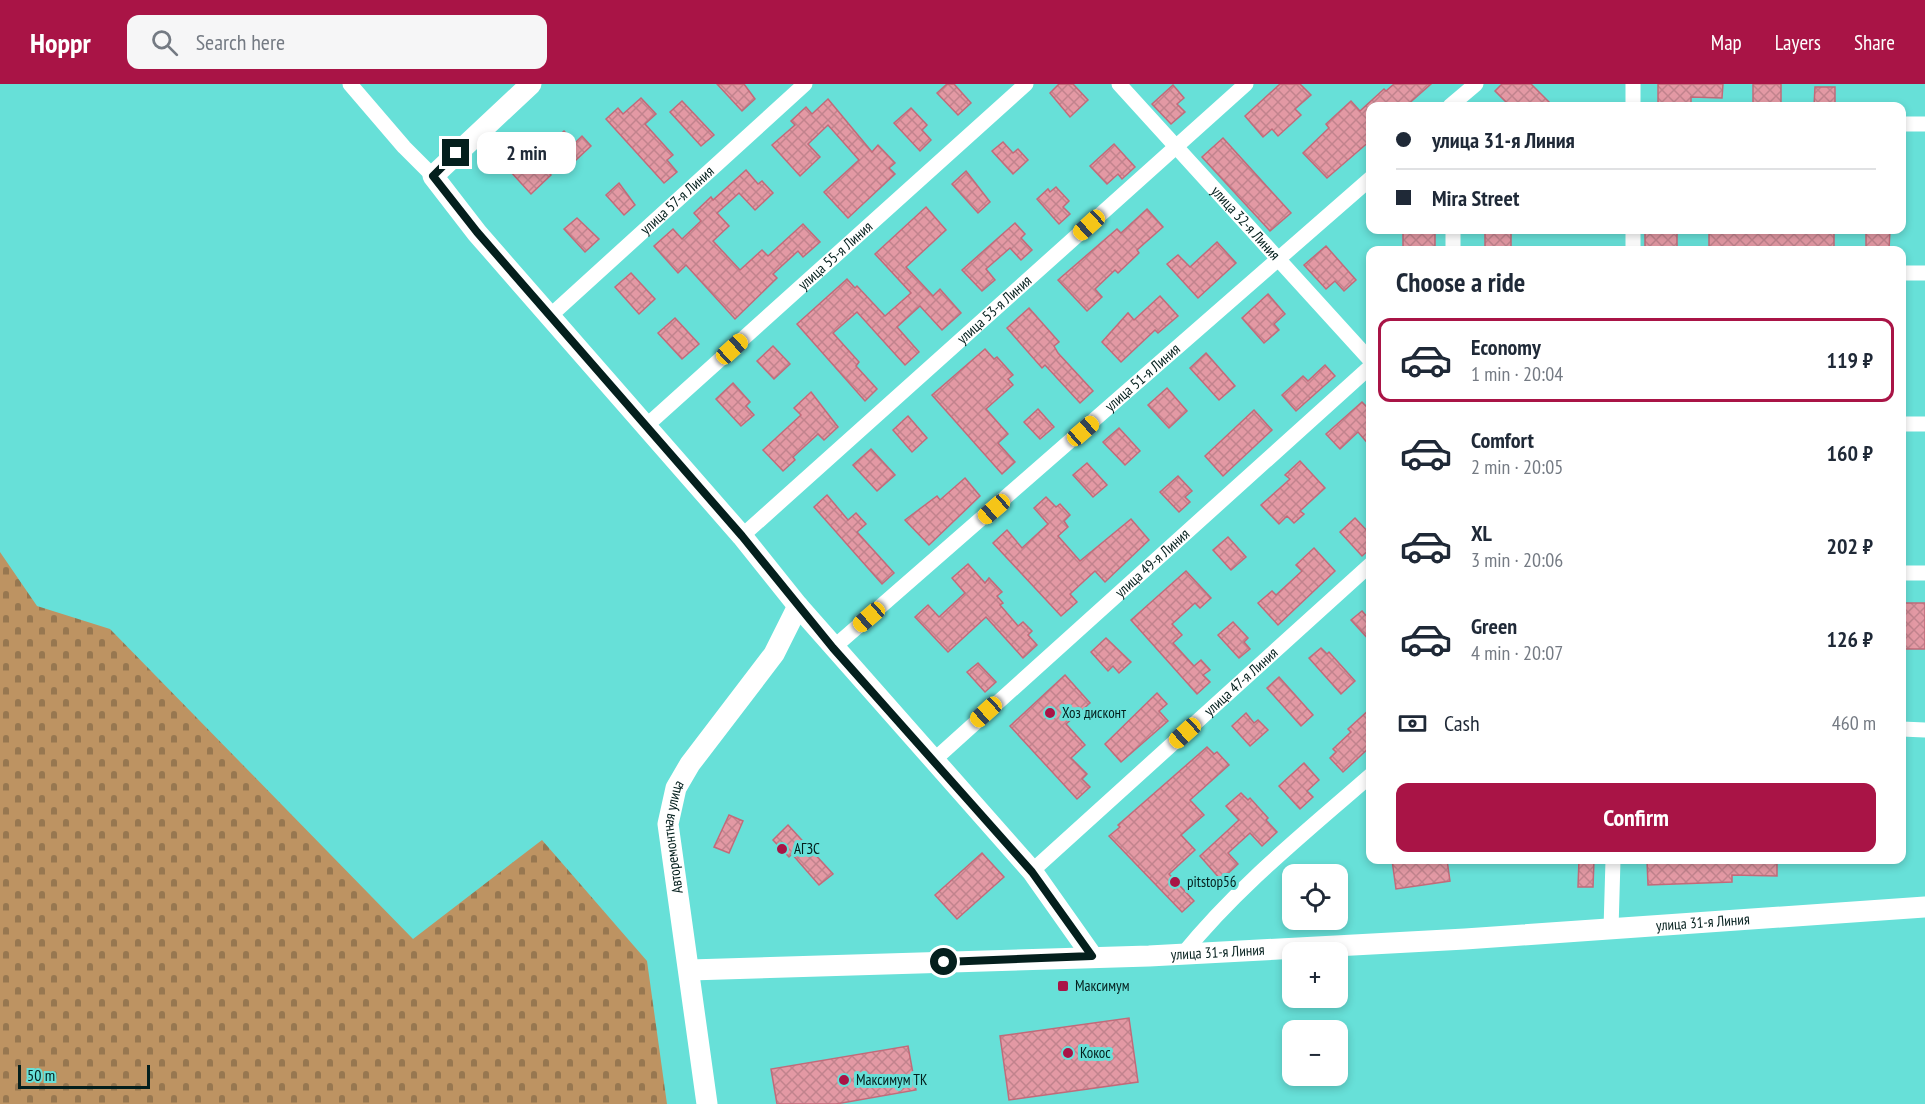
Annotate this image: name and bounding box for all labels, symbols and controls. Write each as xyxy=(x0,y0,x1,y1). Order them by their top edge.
search box xyxy=(127,15,547,69)
text: Hoppr xyxy=(30,24,91,61)
icon: search xyxy=(148,26,181,59)
text: Search here xyxy=(196,28,285,56)
text: Map xyxy=(1711,29,1742,56)
text: Layers xyxy=(1775,29,1821,56)
text: Share xyxy=(1854,29,1895,56)
text: улица 31-я Линия xyxy=(1432,126,1575,154)
callout: 2 min xyxy=(477,132,576,174)
route end xyxy=(442,139,469,166)
text: 2 min xyxy=(506,140,547,166)
street label: улица 57-я Линия xyxy=(636,161,718,238)
street label: улица 32-я Линия xyxy=(1207,182,1285,264)
text: Mira Street xyxy=(1432,184,1519,212)
car xyxy=(1070,206,1108,244)
street label: улица 55-я Линия xyxy=(794,217,876,294)
text: Choose a ride xyxy=(1396,265,1525,299)
street label: улица 53-я Линия xyxy=(953,271,1035,348)
car xyxy=(713,330,751,368)
icon: car xyxy=(1399,333,1453,387)
text: Economy xyxy=(1471,333,1541,361)
street label: улица 51-я Линия xyxy=(1101,339,1184,415)
text: 119 ₽ xyxy=(1826,346,1873,374)
text: 1 min · 20:04 xyxy=(1471,361,1563,387)
car xyxy=(1064,412,1102,450)
icon: car xyxy=(1399,426,1453,480)
text: Comfort xyxy=(1471,426,1534,454)
text: 160 ₽ xyxy=(1826,439,1873,467)
text: 2 min · 20:05 xyxy=(1471,454,1563,480)
car xyxy=(975,490,1013,528)
icon: car xyxy=(1399,519,1453,573)
text: XL xyxy=(1471,519,1492,547)
street label: улица 49-я Линия xyxy=(1111,524,1193,601)
text: 202 ₽ xyxy=(1826,532,1873,560)
text: 3 min · 20:06 xyxy=(1471,547,1563,573)
car xyxy=(850,598,888,636)
icon: car xyxy=(1399,612,1453,666)
text: Green xyxy=(1471,612,1517,640)
text: 126 ₽ xyxy=(1826,625,1873,653)
text: 4 min · 20:07 xyxy=(1471,640,1563,666)
street label: улица 47-я Линия xyxy=(1200,643,1282,720)
car xyxy=(967,693,1005,731)
place label: Хоз дисконт xyxy=(1062,703,1126,722)
marker: Хоз дисконт xyxy=(1043,706,1057,720)
icon: cash xyxy=(1396,707,1429,740)
text: Cash xyxy=(1444,709,1480,737)
text: 460 m xyxy=(1832,710,1876,736)
car xyxy=(1166,714,1204,752)
street label: Авторемонтная улица xyxy=(658,776,688,895)
button: Confirm xyxy=(1396,783,1876,852)
place label: АГЗС xyxy=(794,839,820,858)
marker: АГЗС xyxy=(775,842,789,856)
map controls xyxy=(1282,864,1348,1086)
button: locate xyxy=(1282,864,1348,930)
place label: pitstop56 xyxy=(1187,872,1237,891)
marker: pitstop56 xyxy=(1168,875,1182,889)
street label: улица 31-я Линия xyxy=(1655,909,1750,935)
street label: улица 31-я Линия xyxy=(1170,940,1265,964)
button: + xyxy=(1282,942,1348,1008)
route start xyxy=(930,948,957,975)
place label: Максимум xyxy=(1075,976,1129,995)
marker: Максимум xyxy=(1056,979,1070,993)
button: − xyxy=(1282,1020,1348,1086)
place label: Кокос xyxy=(1080,1043,1111,1062)
marker: Кокос xyxy=(1061,1046,1075,1060)
scale bar xyxy=(18,1062,150,1090)
text: 50 m xyxy=(27,1065,55,1085)
place label: Максимум ТК xyxy=(856,1070,928,1089)
marker: Максимум ТК xyxy=(837,1073,851,1087)

